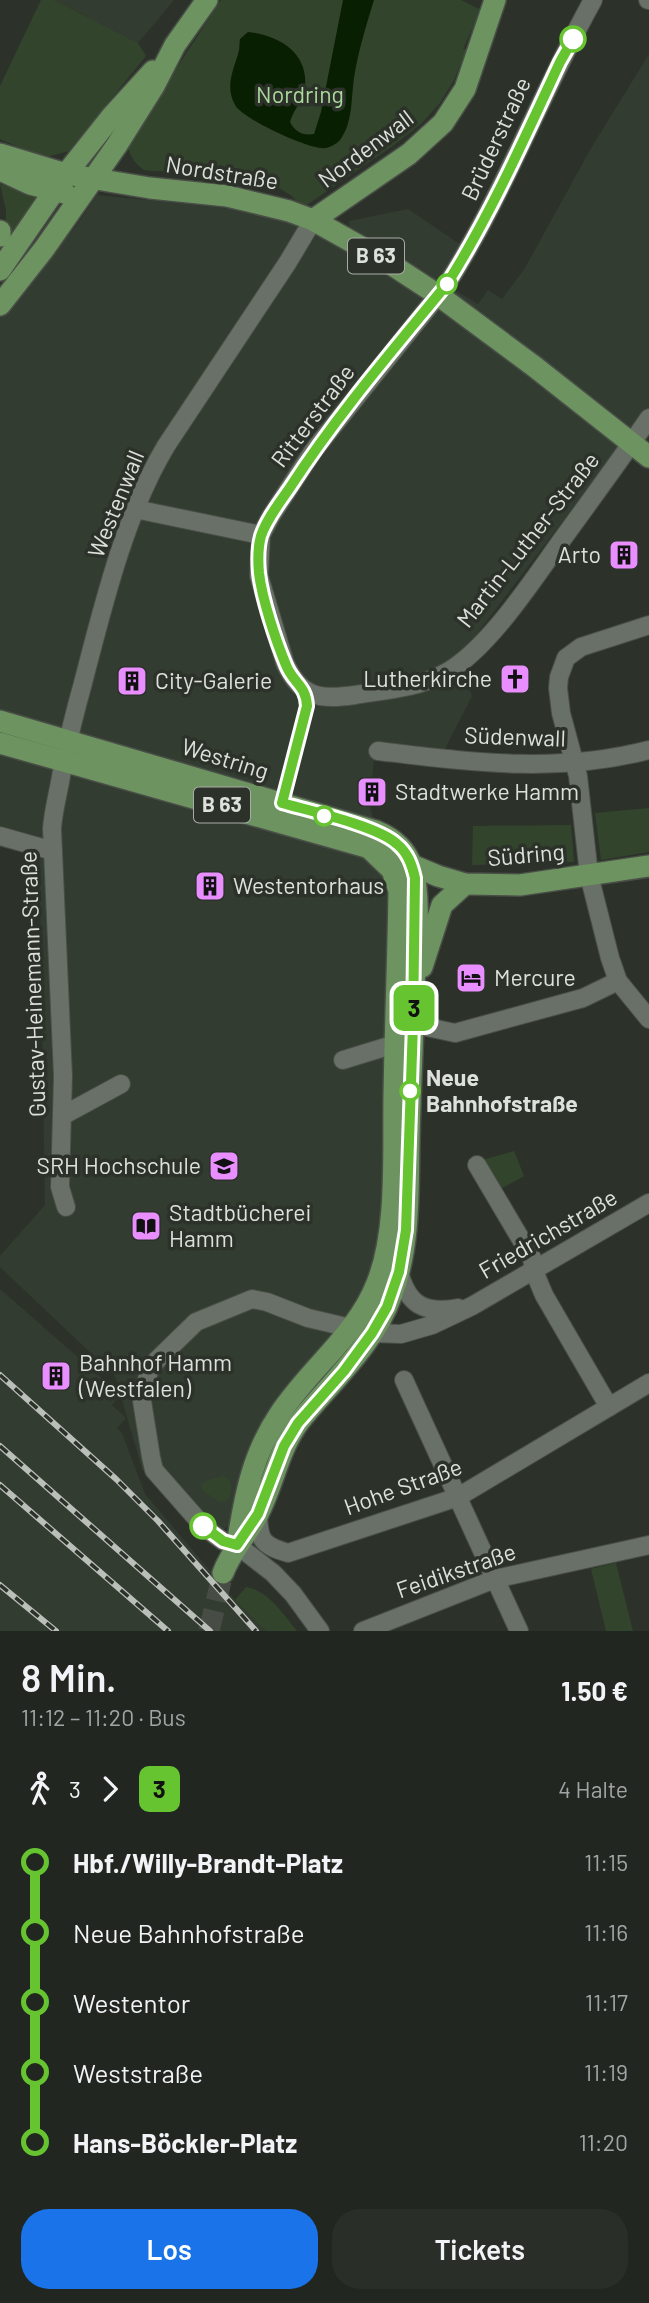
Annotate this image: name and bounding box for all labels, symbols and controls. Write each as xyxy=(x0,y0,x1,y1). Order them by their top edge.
unlabelled marker xyxy=(560,26,586,52)
street label: Brüderstraße xyxy=(454,72,536,205)
park label: Nordring xyxy=(256,80,344,108)
street label: Nordenwall xyxy=(312,103,419,193)
street label: Nordstraße xyxy=(164,149,280,195)
road number: B 63 xyxy=(348,238,404,274)
unlabelled marker xyxy=(437,274,457,294)
street label: Ritterstraße xyxy=(264,358,360,472)
street label: Westenwall xyxy=(81,446,149,561)
street label: Martin-Luther-Straße xyxy=(450,446,604,633)
building icon: Arto xyxy=(607,538,641,572)
place label: Arto xyxy=(558,540,601,568)
church icon: Lutherkirche xyxy=(498,662,532,696)
building icon: City-Galerie xyxy=(115,664,149,698)
place label: Lutherkirche xyxy=(363,664,492,692)
place label: City-Galerie xyxy=(155,666,272,694)
street label: Südenwall xyxy=(464,720,566,752)
street label: Westring xyxy=(178,732,272,785)
building icon: Stadtwerke Hamm xyxy=(355,775,389,809)
place label: Stadtwerke Hamm xyxy=(395,777,579,805)
road number: B 63 xyxy=(194,788,250,822)
unlabelled marker xyxy=(314,806,334,826)
street label: Südring xyxy=(486,837,566,871)
street label: Gustav-Heinemann-Straße xyxy=(13,851,51,1118)
building icon: Westentorhaus xyxy=(193,869,227,903)
place label: Westentorhaus xyxy=(233,871,384,899)
hotel icon: Mercure xyxy=(454,961,488,995)
place label: Mercure xyxy=(494,963,576,991)
line badge: 3 xyxy=(391,985,437,1031)
text: 3 xyxy=(408,993,420,1022)
place label: Neue Bahnhofstraße xyxy=(426,1063,578,1117)
marker: Neue Bahnhofstraße xyxy=(400,1081,420,1101)
school or university icon: SRH Hochschule xyxy=(207,1149,241,1183)
place label: SRH Hochschule xyxy=(37,1151,201,1179)
street label: Friedrichstraße xyxy=(473,1182,622,1284)
place label: Stadtbücherei Hamm xyxy=(169,1198,311,1252)
library icon: Stadtbücherei Hamm xyxy=(129,1209,163,1243)
place label: Bahnhof Hamm (Westfalen) xyxy=(78,1348,232,1402)
building icon: Bahnhof Hamm (Westfalen) xyxy=(39,1359,73,1393)
street label: Hohe Straße xyxy=(340,1452,466,1520)
unlabelled marker xyxy=(190,1513,216,1539)
street label: Feidikstraße xyxy=(392,1537,519,1604)
text: 8 Min. xyxy=(21,1654,116,1700)
text: 1.50 € xyxy=(561,1675,628,1706)
text: 11:12 – 11:20 · Bus xyxy=(21,1703,186,1731)
icon: walk xyxy=(21,1770,59,1808)
icon: forward xyxy=(91,1770,129,1808)
text: 3 xyxy=(153,1774,166,1803)
text: 3 xyxy=(69,1775,81,1803)
text: 4 Halte xyxy=(558,1775,628,1803)
text: Hbf./Willy-Brandt-Platz xyxy=(73,1847,343,1878)
text: 11:15 xyxy=(584,1848,628,1876)
text: Neue Bahnhofstraße xyxy=(73,1917,305,1948)
text: 11:16 xyxy=(584,1918,628,1946)
text: Westentor xyxy=(73,1987,190,2018)
text: 11:17 xyxy=(585,1988,628,2016)
text: Weststraße xyxy=(73,2057,203,2088)
text: 11:19 xyxy=(584,2058,628,2086)
text: Hans-Böckler-Platz xyxy=(73,2127,297,2158)
text: 11:20 xyxy=(579,2128,628,2156)
button: Los xyxy=(21,2209,318,2289)
button: Tickets xyxy=(332,2209,628,2289)

